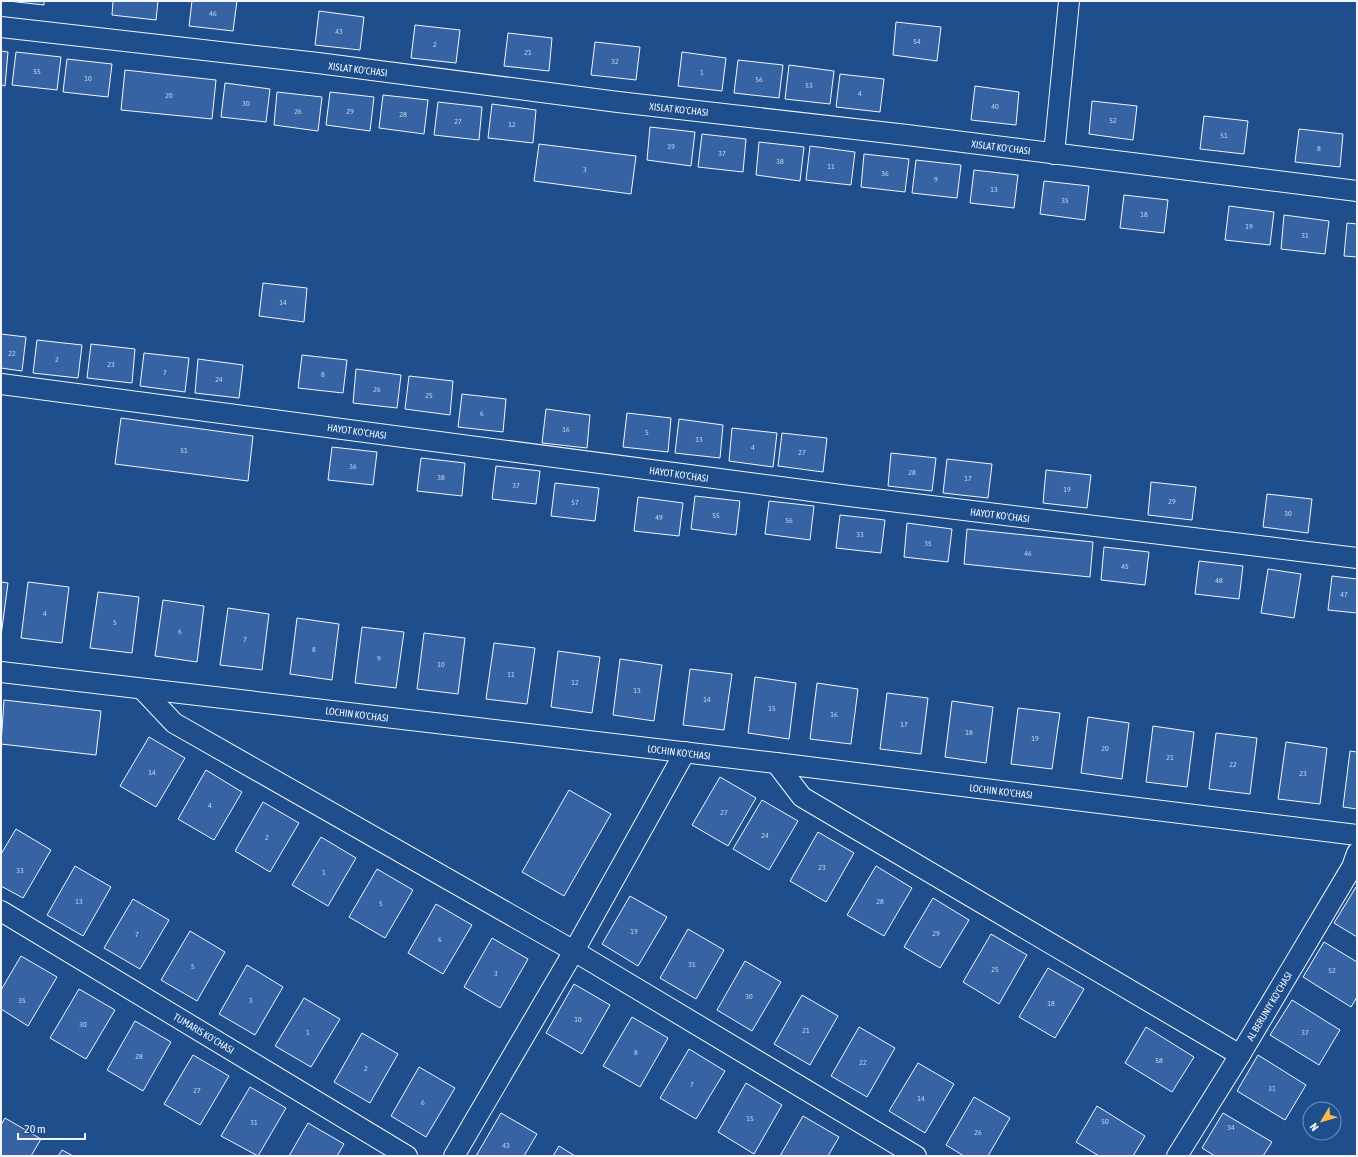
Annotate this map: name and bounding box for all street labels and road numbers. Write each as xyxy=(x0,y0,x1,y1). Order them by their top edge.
street label: XISLAT KO'CHASI xyxy=(328,60,388,79)
street label: XISLAT KO'CHASI xyxy=(649,101,709,118)
street label: XISLAT KO'CHASI xyxy=(971,138,1031,157)
street label: HAYOT KO'CHASI xyxy=(327,422,387,441)
street label: HAYOT KO'CHASI xyxy=(649,465,709,484)
street label: HAYOT KO'CHASI xyxy=(970,506,1030,525)
street label: LOCHIN KO'CHASI xyxy=(325,705,389,724)
street label: LOCHIN KO'CHASI xyxy=(647,743,711,762)
street label: LOCHIN KO'CHASI xyxy=(969,782,1033,801)
street label: AL BERUNIY KO'CHASI xyxy=(1245,970,1294,1043)
street label: TUMARIS KO'CHASI xyxy=(171,1011,236,1056)

